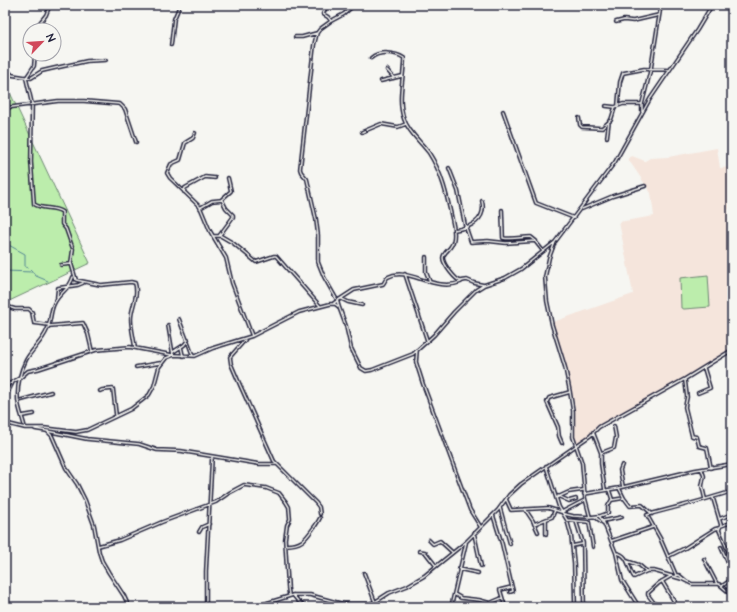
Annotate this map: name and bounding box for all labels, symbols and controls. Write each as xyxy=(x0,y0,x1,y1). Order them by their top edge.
north arrow xyxy=(22,22,62,62)
text: N xyxy=(42,32,59,44)

